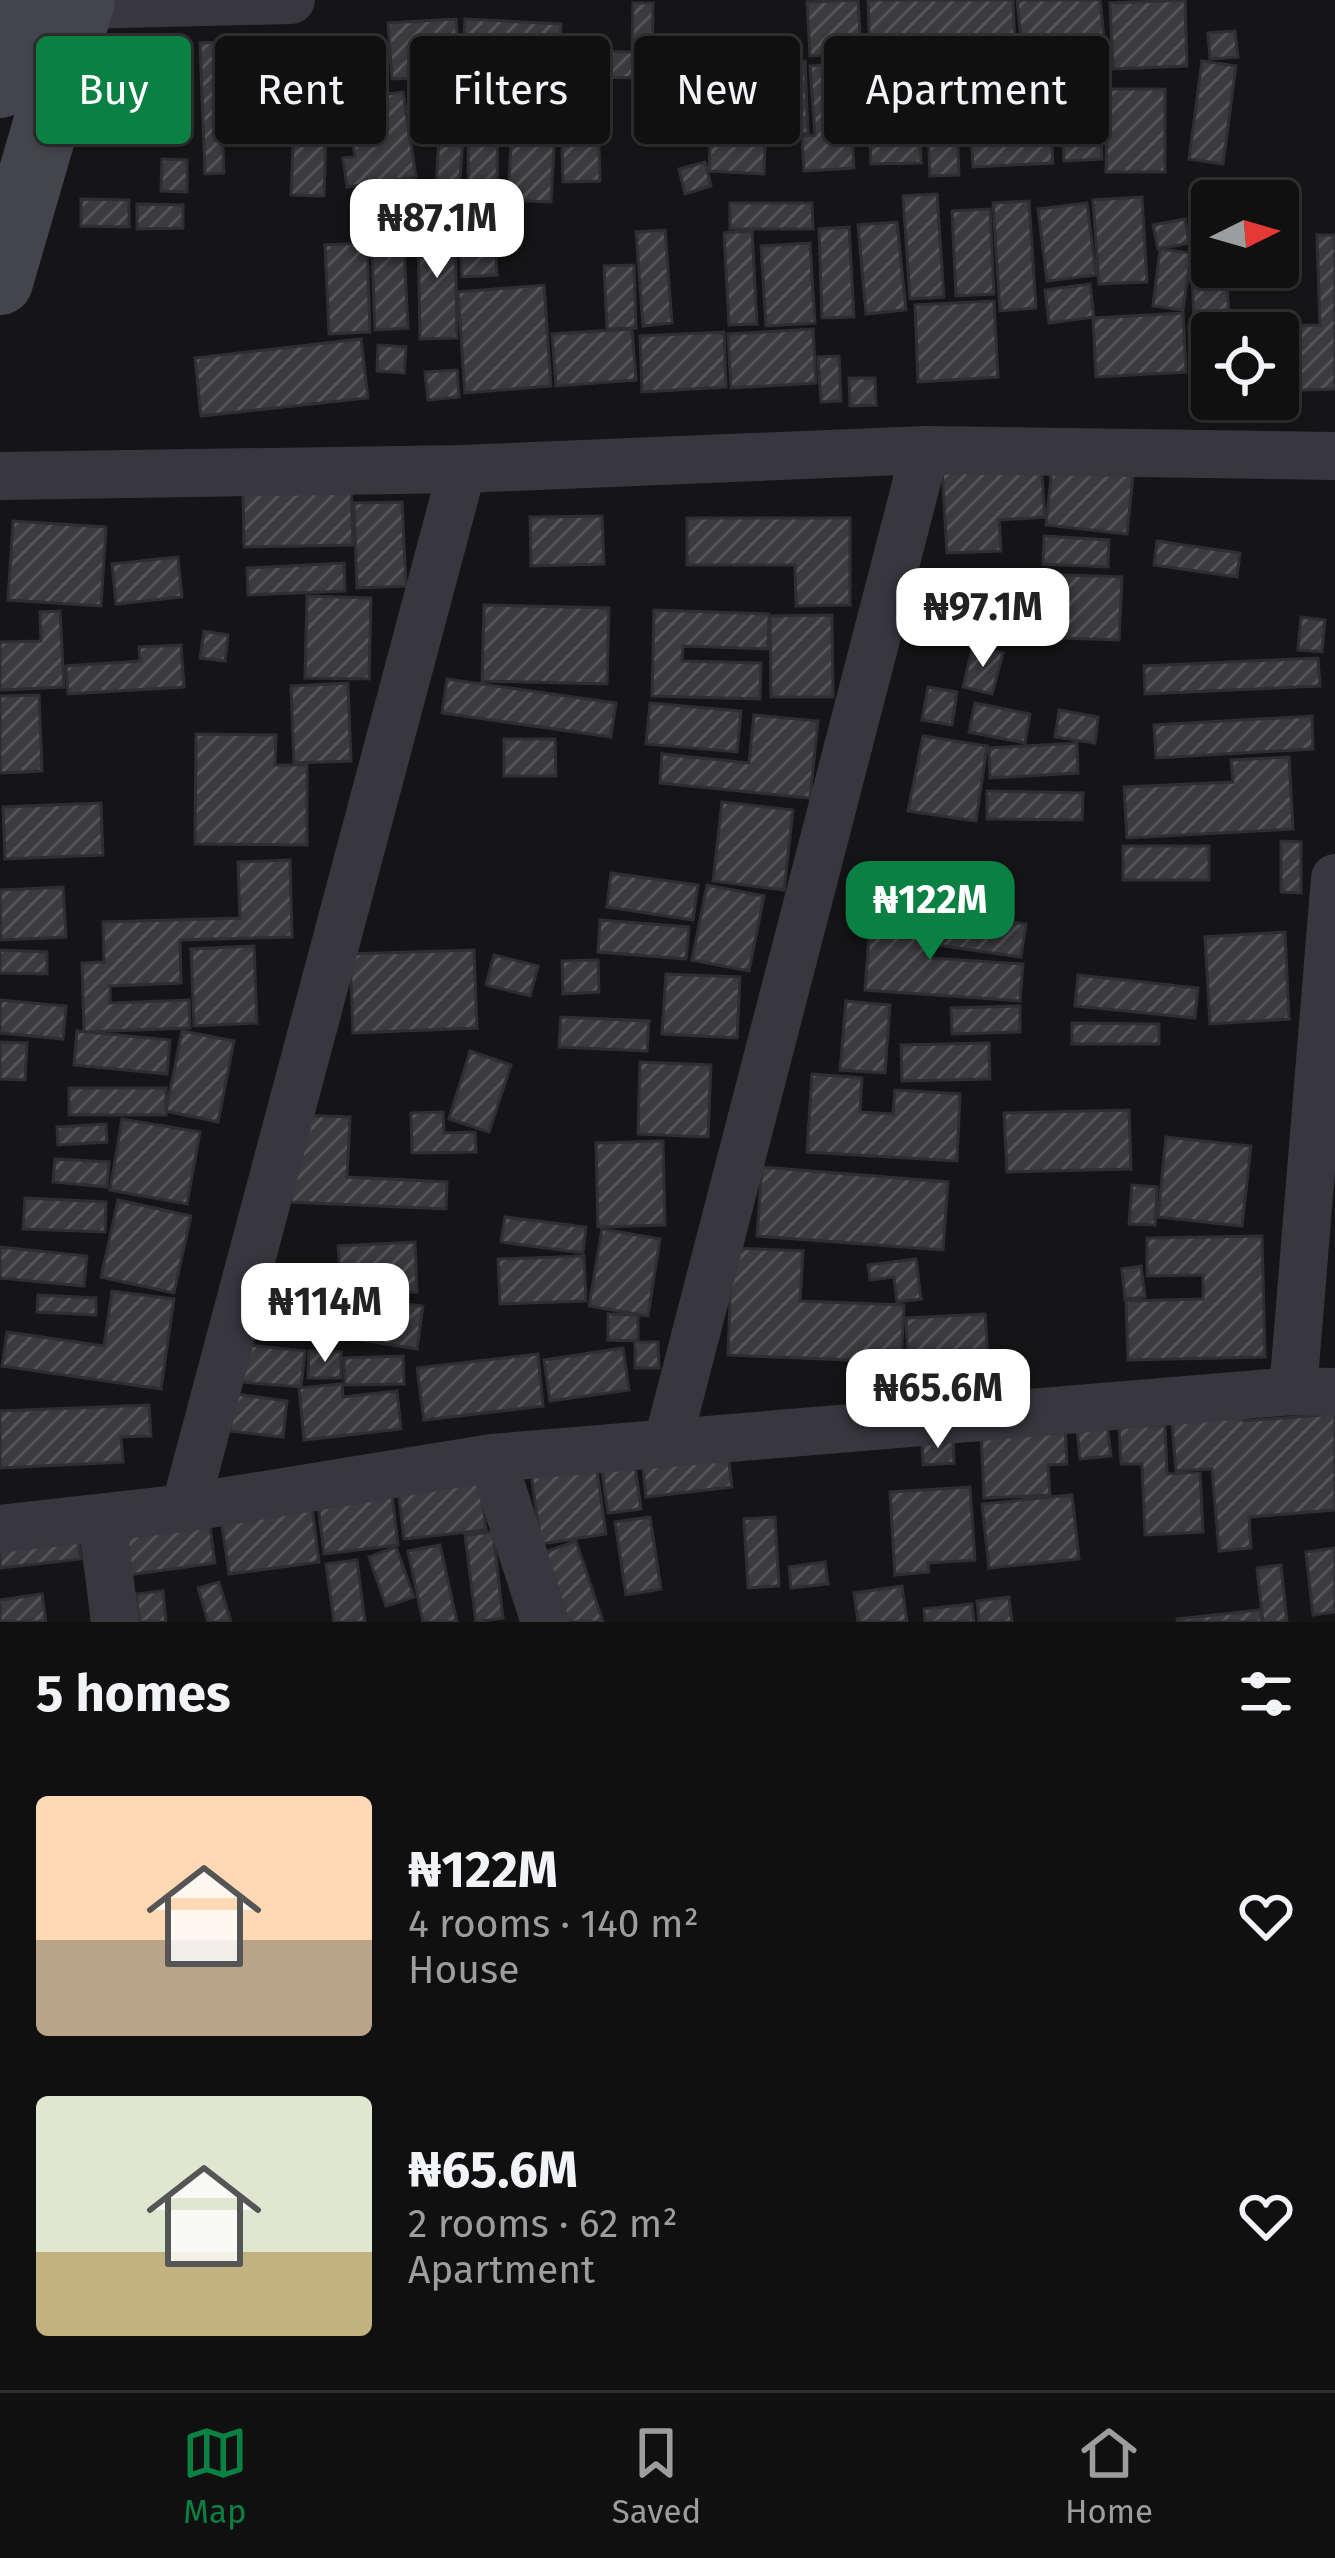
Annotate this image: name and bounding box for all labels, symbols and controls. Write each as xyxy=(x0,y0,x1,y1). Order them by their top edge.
chip: Buy xyxy=(36,36,191,144)
chip: Rent xyxy=(215,36,386,144)
chip: Filters xyxy=(410,36,610,144)
chip: New xyxy=(634,36,800,144)
chip: Apartment xyxy=(824,36,1109,144)
pin: ₦87.1M xyxy=(339,179,535,281)
north arrow xyxy=(1191,180,1299,288)
map controls xyxy=(1191,180,1299,420)
text: ₦87.1M xyxy=(377,195,497,241)
button: locate xyxy=(1191,312,1299,420)
pin: ₦97.1M xyxy=(885,568,1081,670)
text: ₦97.1M xyxy=(923,584,1043,630)
pin: ₦122M xyxy=(846,861,1014,963)
text: ₦122M xyxy=(873,877,987,923)
pin: ₦114M xyxy=(241,1263,409,1365)
text: ₦114M xyxy=(268,1279,382,1325)
pin: ₦65.6M xyxy=(840,1349,1036,1451)
text: ₦65.6M xyxy=(873,1365,1003,1411)
icon: filters xyxy=(1233,1661,1299,1727)
text: 5 homes xyxy=(36,1663,231,1725)
text: ₦122M xyxy=(408,1839,558,1901)
icon: home xyxy=(132,1844,276,1988)
icon: heart xyxy=(1233,1883,1299,1949)
text: 4 rooms · 140 m² xyxy=(408,1901,699,1947)
text: House xyxy=(408,1947,519,1993)
text: ₦65.6M xyxy=(408,2139,578,2201)
icon: home xyxy=(132,2144,276,2288)
icon: heart xyxy=(1233,2183,1299,2249)
text: 2 rooms · 62 m² xyxy=(408,2201,678,2247)
text: Apartment xyxy=(408,2247,595,2293)
tab: Map xyxy=(182,2420,248,2532)
tab: Saved xyxy=(612,2420,701,2532)
tab: Home xyxy=(1065,2420,1153,2532)

